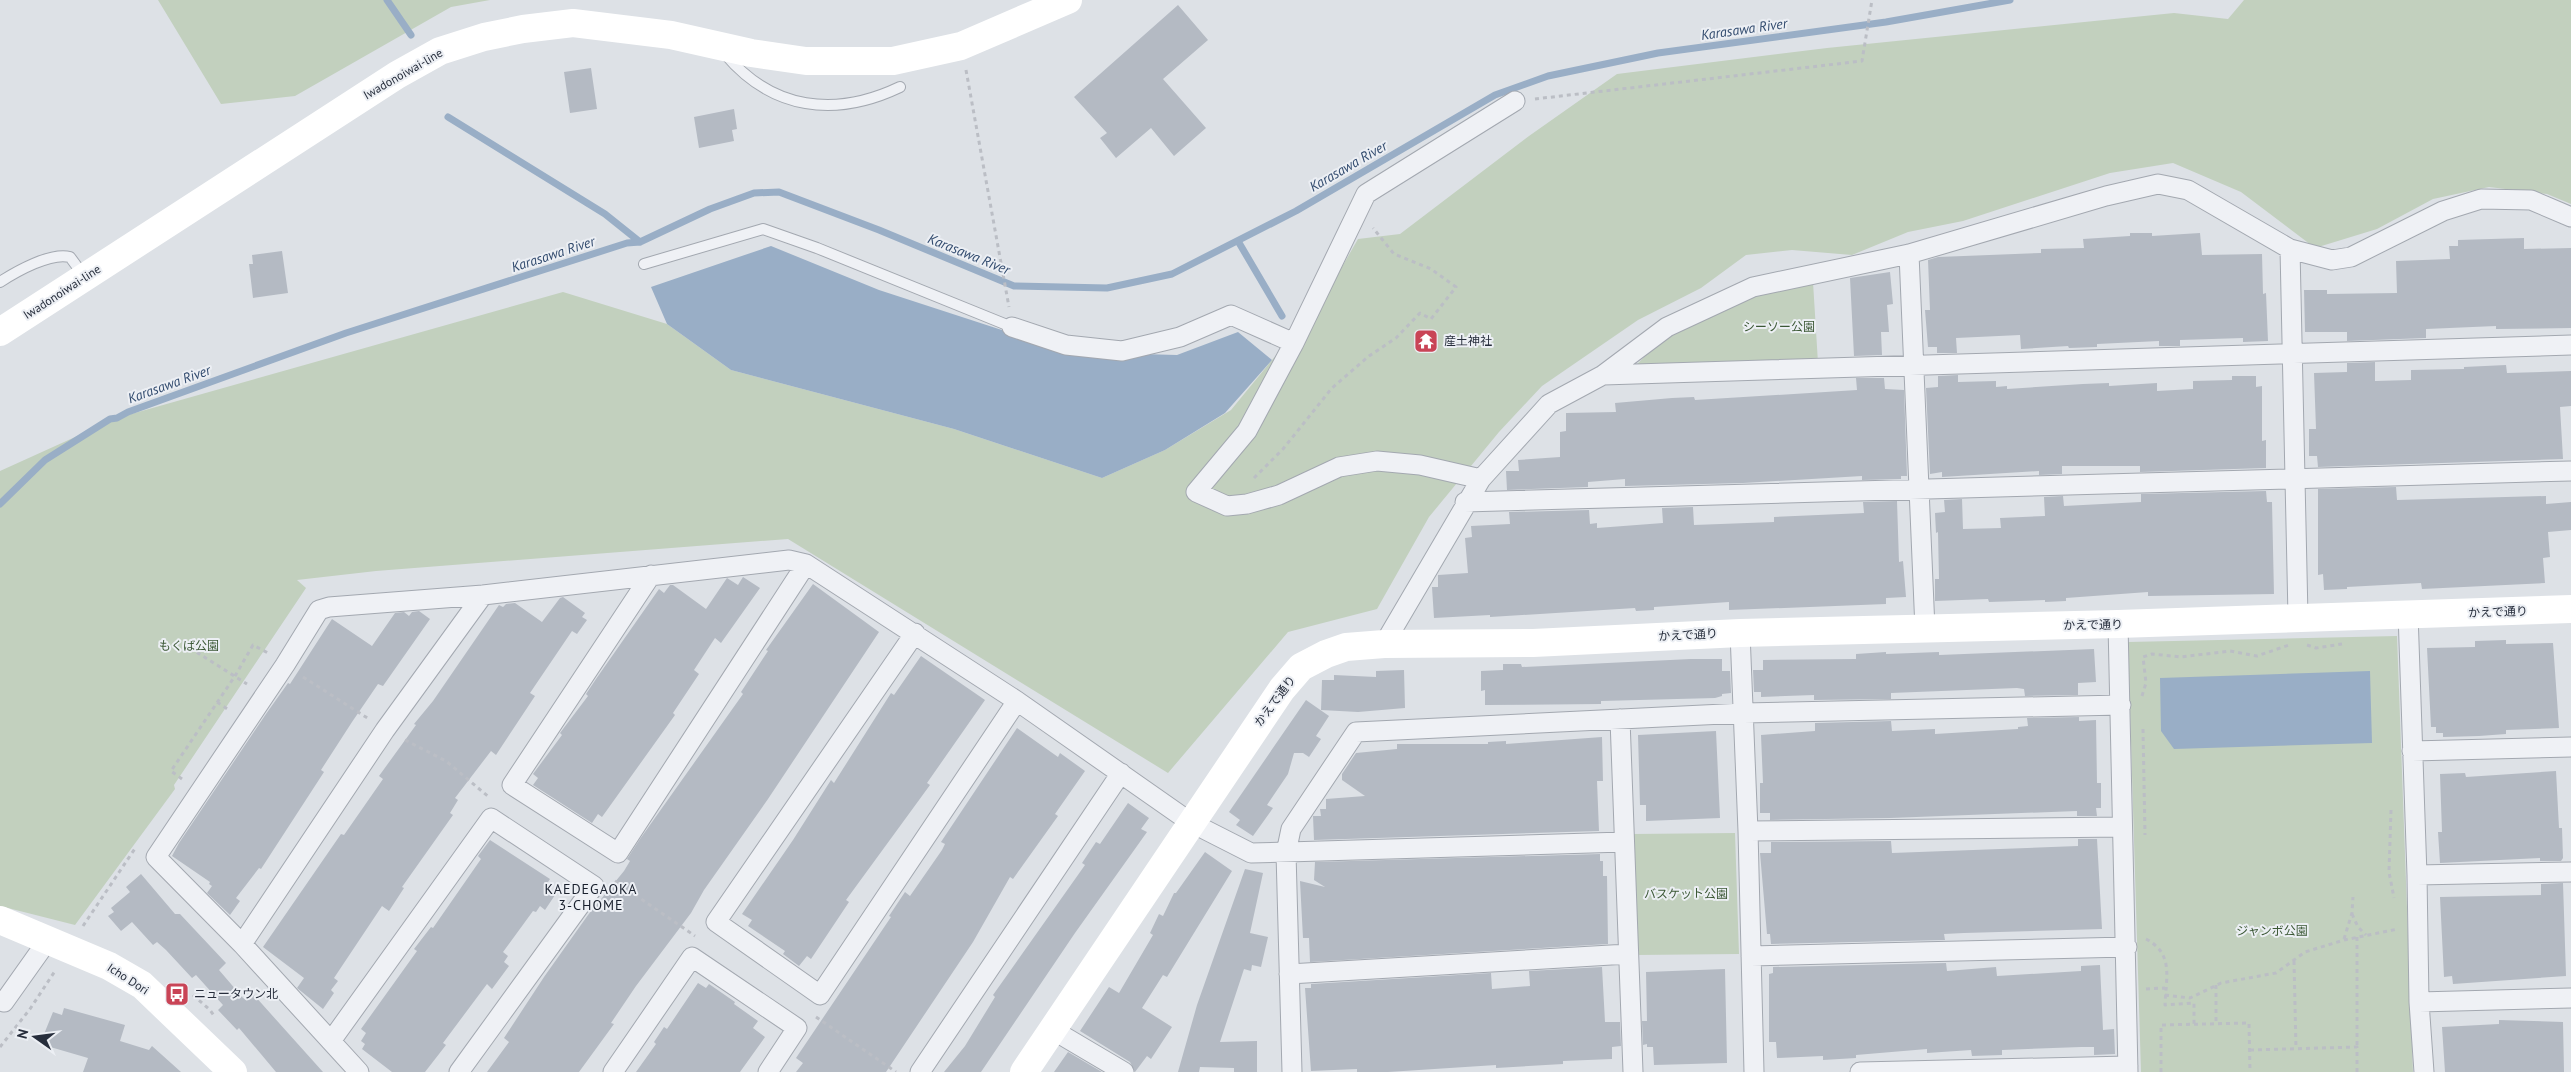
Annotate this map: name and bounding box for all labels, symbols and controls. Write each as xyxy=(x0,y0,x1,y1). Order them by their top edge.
water label: Karasawa River xyxy=(1700,14,1790,44)
street label: Iwadonoiwai-line xyxy=(360,45,445,102)
water label: Karasawa River xyxy=(1306,136,1391,196)
water label: Karasawa River xyxy=(925,229,1014,279)
water label: Karasawa River xyxy=(509,232,598,276)
street label: Iwadonoiwai-line xyxy=(20,261,103,322)
park label: シーソー公園 xyxy=(1743,319,1815,334)
temple icon: 産土神社 xyxy=(1413,328,1439,354)
place label: 産土神社 xyxy=(1444,333,1492,348)
water label: Karasawa River xyxy=(125,360,214,407)
street label: かえで通り xyxy=(2468,603,2528,620)
street label: かえで通り xyxy=(2063,616,2123,633)
street label: かえで通り xyxy=(1658,625,1718,644)
park label: もくば公園 xyxy=(159,638,219,653)
street label: かえで通り xyxy=(1251,672,1299,729)
district label: KAEDEGAOKA 3-CHOME xyxy=(545,880,637,914)
park label: バスケット公園 xyxy=(1644,886,1728,901)
park label: ジャンボ公園 xyxy=(2236,923,2308,938)
street label: Icho Dori xyxy=(105,960,152,998)
bus stop icon: ニュータウン北 xyxy=(164,981,190,1007)
place label: ニュータウン北 xyxy=(194,986,278,1001)
north arrow xyxy=(10,1012,60,1062)
text: N xyxy=(13,1027,32,1040)

